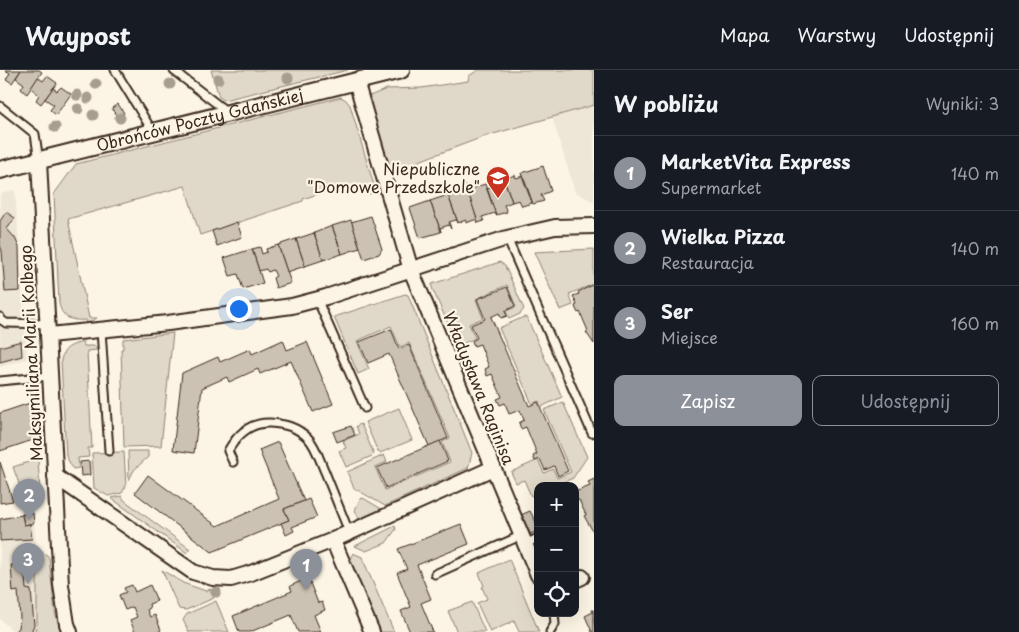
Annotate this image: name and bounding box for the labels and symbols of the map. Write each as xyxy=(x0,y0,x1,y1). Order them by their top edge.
street label: Obrońców Poczty Gdańskiej xyxy=(94,82,306,157)
place label: Niepubliczne "Domowe Przedszkole" xyxy=(307,156,480,198)
school or university icon: Niepubliczne "Domowe Przedszkole" xyxy=(485,165,511,199)
street label: Maksymiliana Marii Kolbego xyxy=(12,244,48,462)
your location xyxy=(226,296,252,322)
street label: Władysława Raginisa xyxy=(438,307,522,468)
pin: 2 xyxy=(13,479,45,520)
pin: 3 xyxy=(12,543,44,584)
pin: 1 xyxy=(290,549,322,590)

